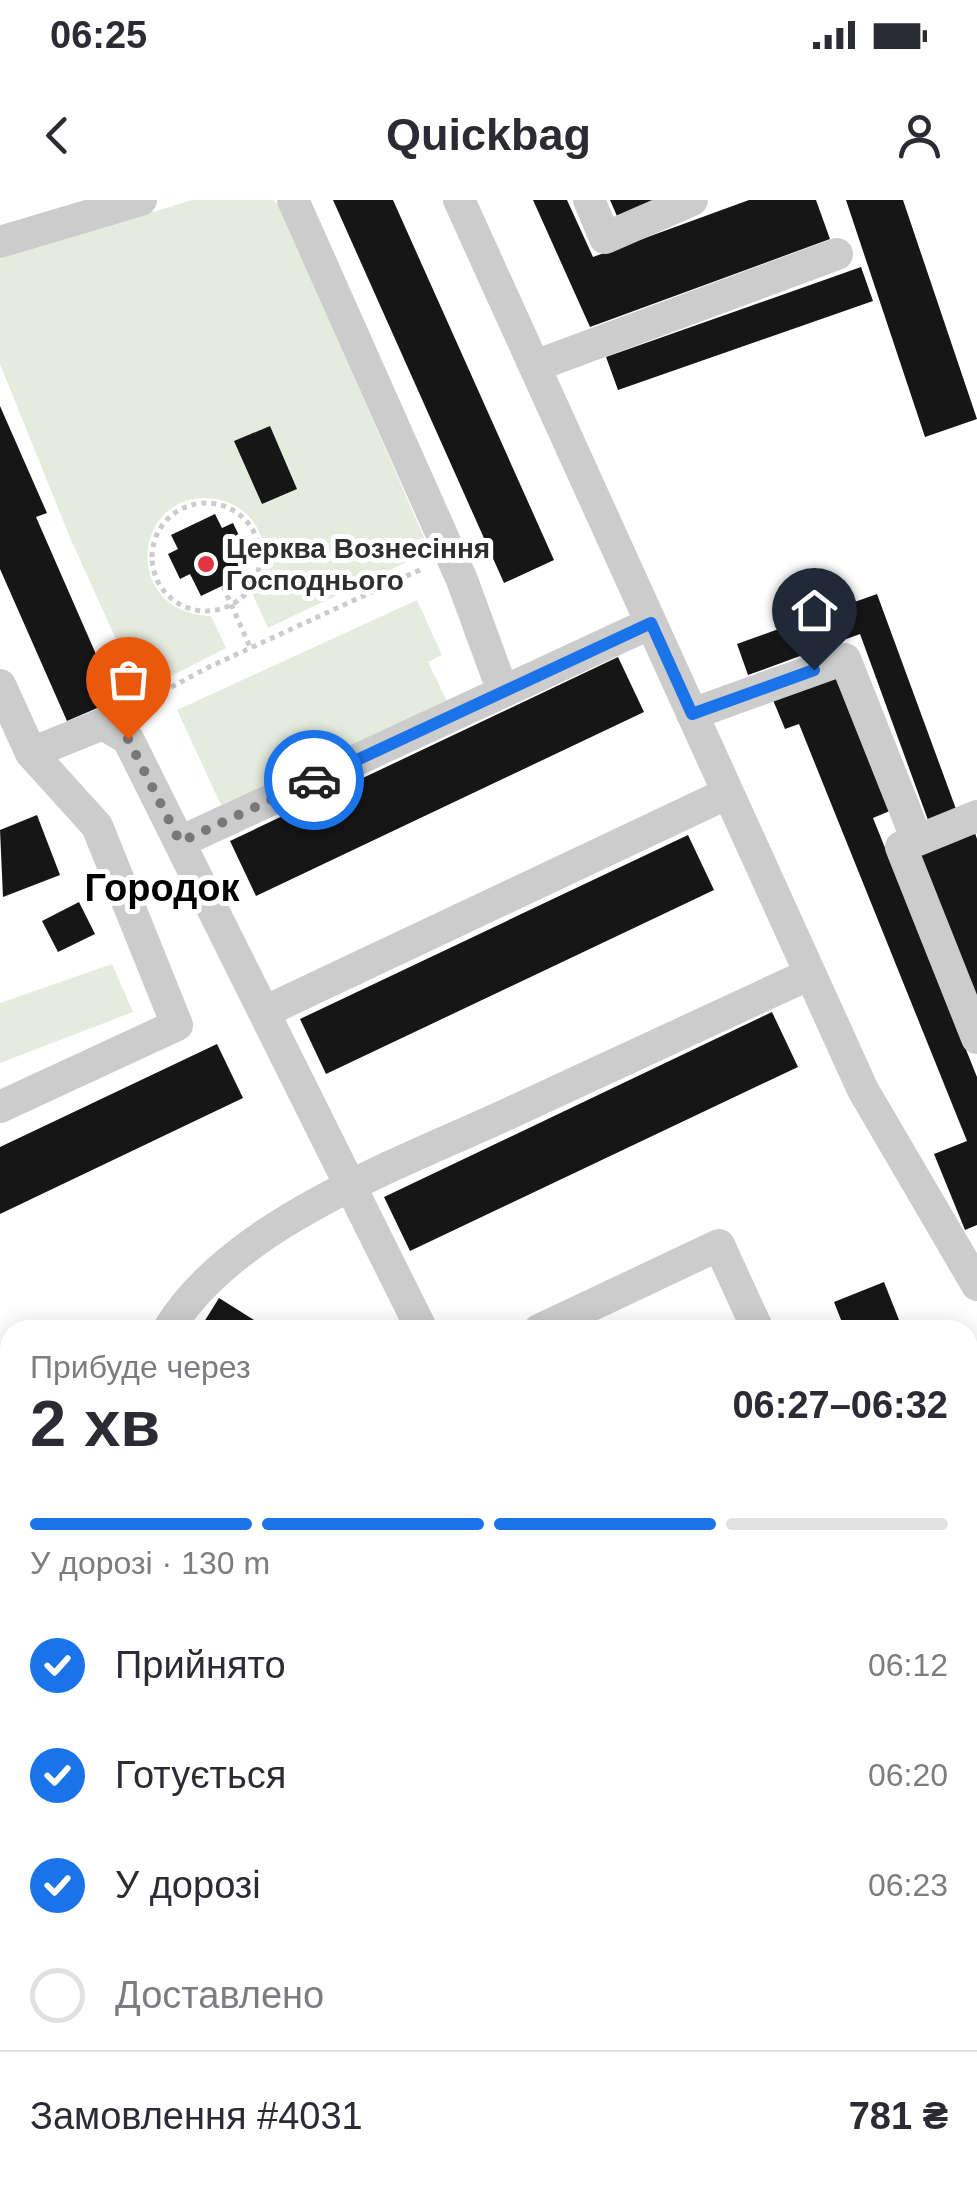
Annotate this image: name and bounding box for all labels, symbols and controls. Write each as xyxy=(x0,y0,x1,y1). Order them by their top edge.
text: 06:25 xyxy=(50,14,147,56)
icon: back xyxy=(30,108,85,163)
icon: person xyxy=(892,108,947,163)
text: Quickbag xyxy=(386,109,591,160)
place label: Церква Вознесіння Господнього xyxy=(226,533,490,596)
marker: Церква Вознесіння Господнього xyxy=(195,553,217,575)
pin xyxy=(772,568,857,671)
icon: home xyxy=(787,583,842,638)
pin xyxy=(86,637,171,740)
icon: bag xyxy=(101,652,156,707)
courier xyxy=(264,730,364,830)
icon: car xyxy=(287,753,342,808)
district label: Городок xyxy=(84,867,241,909)
text: Прибуде через xyxy=(30,1349,251,1385)
text: 06:27–06:32 xyxy=(732,1384,948,1426)
text: 2 хв xyxy=(30,1387,160,1460)
text: У дорозі · 130 m xyxy=(30,1545,270,1581)
icon: check xyxy=(30,1638,85,1693)
text: Прийнято xyxy=(115,1644,286,1686)
text: 06:12 xyxy=(868,1647,948,1683)
icon: check xyxy=(30,1748,85,1803)
text: Готується xyxy=(115,1754,286,1796)
text: 06:20 xyxy=(868,1757,948,1793)
icon: check xyxy=(30,1858,85,1913)
text: У дорозі xyxy=(115,1864,261,1906)
text: 06:23 xyxy=(868,1867,948,1903)
text: Доставлено xyxy=(115,1974,324,2016)
text: Замовлення #4031 xyxy=(30,2095,363,2137)
text: 781 ₴ xyxy=(849,2095,948,2137)

